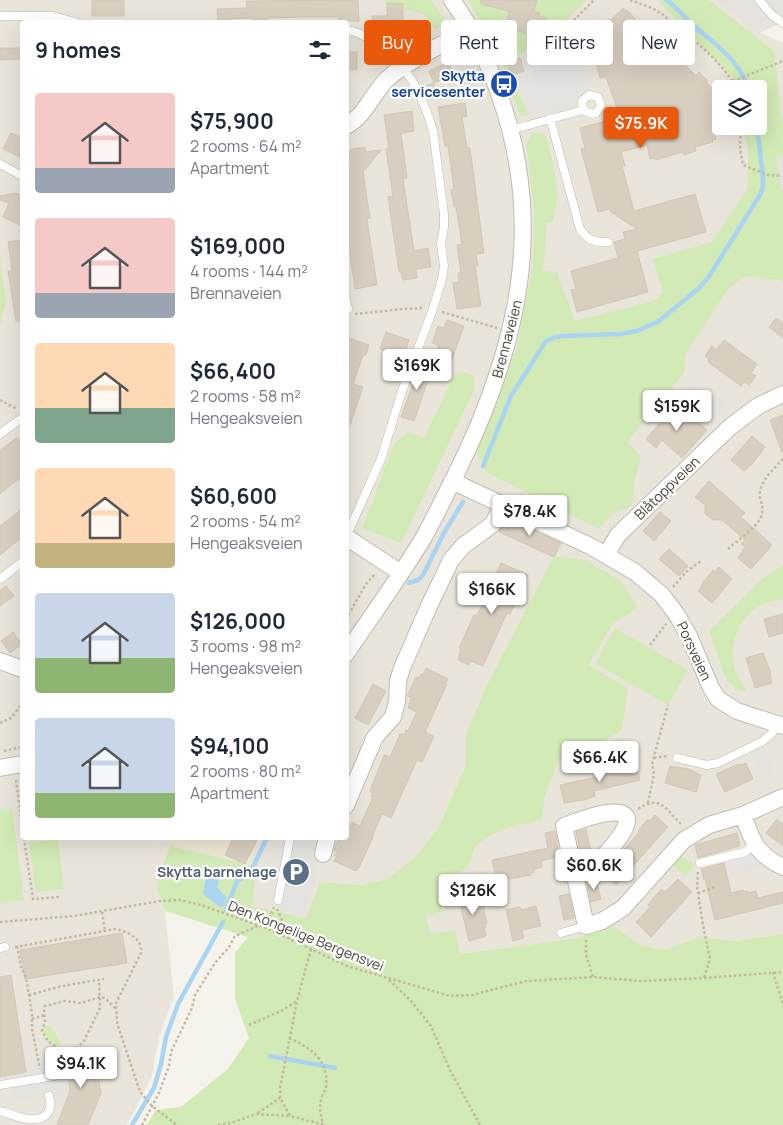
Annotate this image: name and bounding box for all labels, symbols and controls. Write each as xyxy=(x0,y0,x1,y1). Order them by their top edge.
chip: Buy xyxy=(364,20,431,65)
chip: Rent xyxy=(441,20,517,65)
chip: Filters xyxy=(527,20,613,65)
chip: New xyxy=(623,20,695,65)
text: 9 homes xyxy=(35,36,121,64)
icon: filters xyxy=(306,36,334,64)
place label: Skytta servicesenter xyxy=(391,66,485,101)
bus stop icon: Skytta servicesenter xyxy=(489,69,519,99)
map controls xyxy=(712,80,767,135)
button: layers xyxy=(712,80,767,135)
pin: $75.9K xyxy=(600,106,682,149)
text: $75,900 xyxy=(190,107,274,135)
text: $75.9K xyxy=(614,112,668,134)
icon: home xyxy=(75,113,135,173)
text: 2 rooms · 64 m² xyxy=(190,135,301,157)
text: Apartment xyxy=(190,157,269,179)
text: $169,000 xyxy=(190,232,286,260)
icon: home xyxy=(75,238,135,298)
text: 4 rooms · 144 m² xyxy=(190,260,308,282)
text: Brennaveien xyxy=(190,282,282,304)
street label: Brennaveien xyxy=(487,298,526,380)
pin: $169K xyxy=(382,348,452,391)
text: $169K xyxy=(394,354,440,376)
text: $66,400 xyxy=(190,357,276,385)
icon: home xyxy=(75,363,135,423)
text: 2 rooms · 58 m² xyxy=(190,385,301,407)
pin: $159K xyxy=(642,390,712,432)
text: $159K xyxy=(654,395,700,417)
text: Hengeaksveien xyxy=(190,407,303,429)
street label: Blåtoppveien xyxy=(630,452,704,524)
text: $60,600 xyxy=(190,482,277,510)
icon: home xyxy=(75,488,135,548)
pin: $78.4K xyxy=(489,494,571,537)
text: $78.4K xyxy=(503,500,557,522)
text: 2 rooms · 54 m² xyxy=(190,510,301,532)
text: Hengeaksveien xyxy=(190,532,303,554)
pin: $166K xyxy=(457,572,527,615)
text: $166K xyxy=(468,578,516,600)
text: $126,000 xyxy=(190,607,286,635)
icon: home xyxy=(75,613,135,673)
street label: Porsveien xyxy=(673,618,716,683)
text: 3 rooms · 98 m² xyxy=(190,635,301,657)
text: Hengeaksveien xyxy=(190,657,303,679)
text: $94,100 xyxy=(190,732,269,760)
icon: home xyxy=(75,738,135,798)
pin: $66.4K xyxy=(559,740,641,783)
text: $66.4K xyxy=(573,746,627,768)
text: 2 rooms · 80 m² xyxy=(190,760,301,782)
text: Apartment xyxy=(190,782,269,804)
pin: $60.6K xyxy=(553,848,635,891)
text: $60.6K xyxy=(566,854,622,876)
parking icon: Skytta barnehage xyxy=(281,857,311,887)
place label: Skytta barnehage xyxy=(157,862,277,881)
pin: $126K xyxy=(438,874,508,916)
text: $126K xyxy=(450,879,496,901)
street label: Den Kongelige Bergensvei xyxy=(225,896,387,976)
pin: $94.1K xyxy=(40,1046,122,1089)
text: $94.1K xyxy=(56,1052,106,1074)

